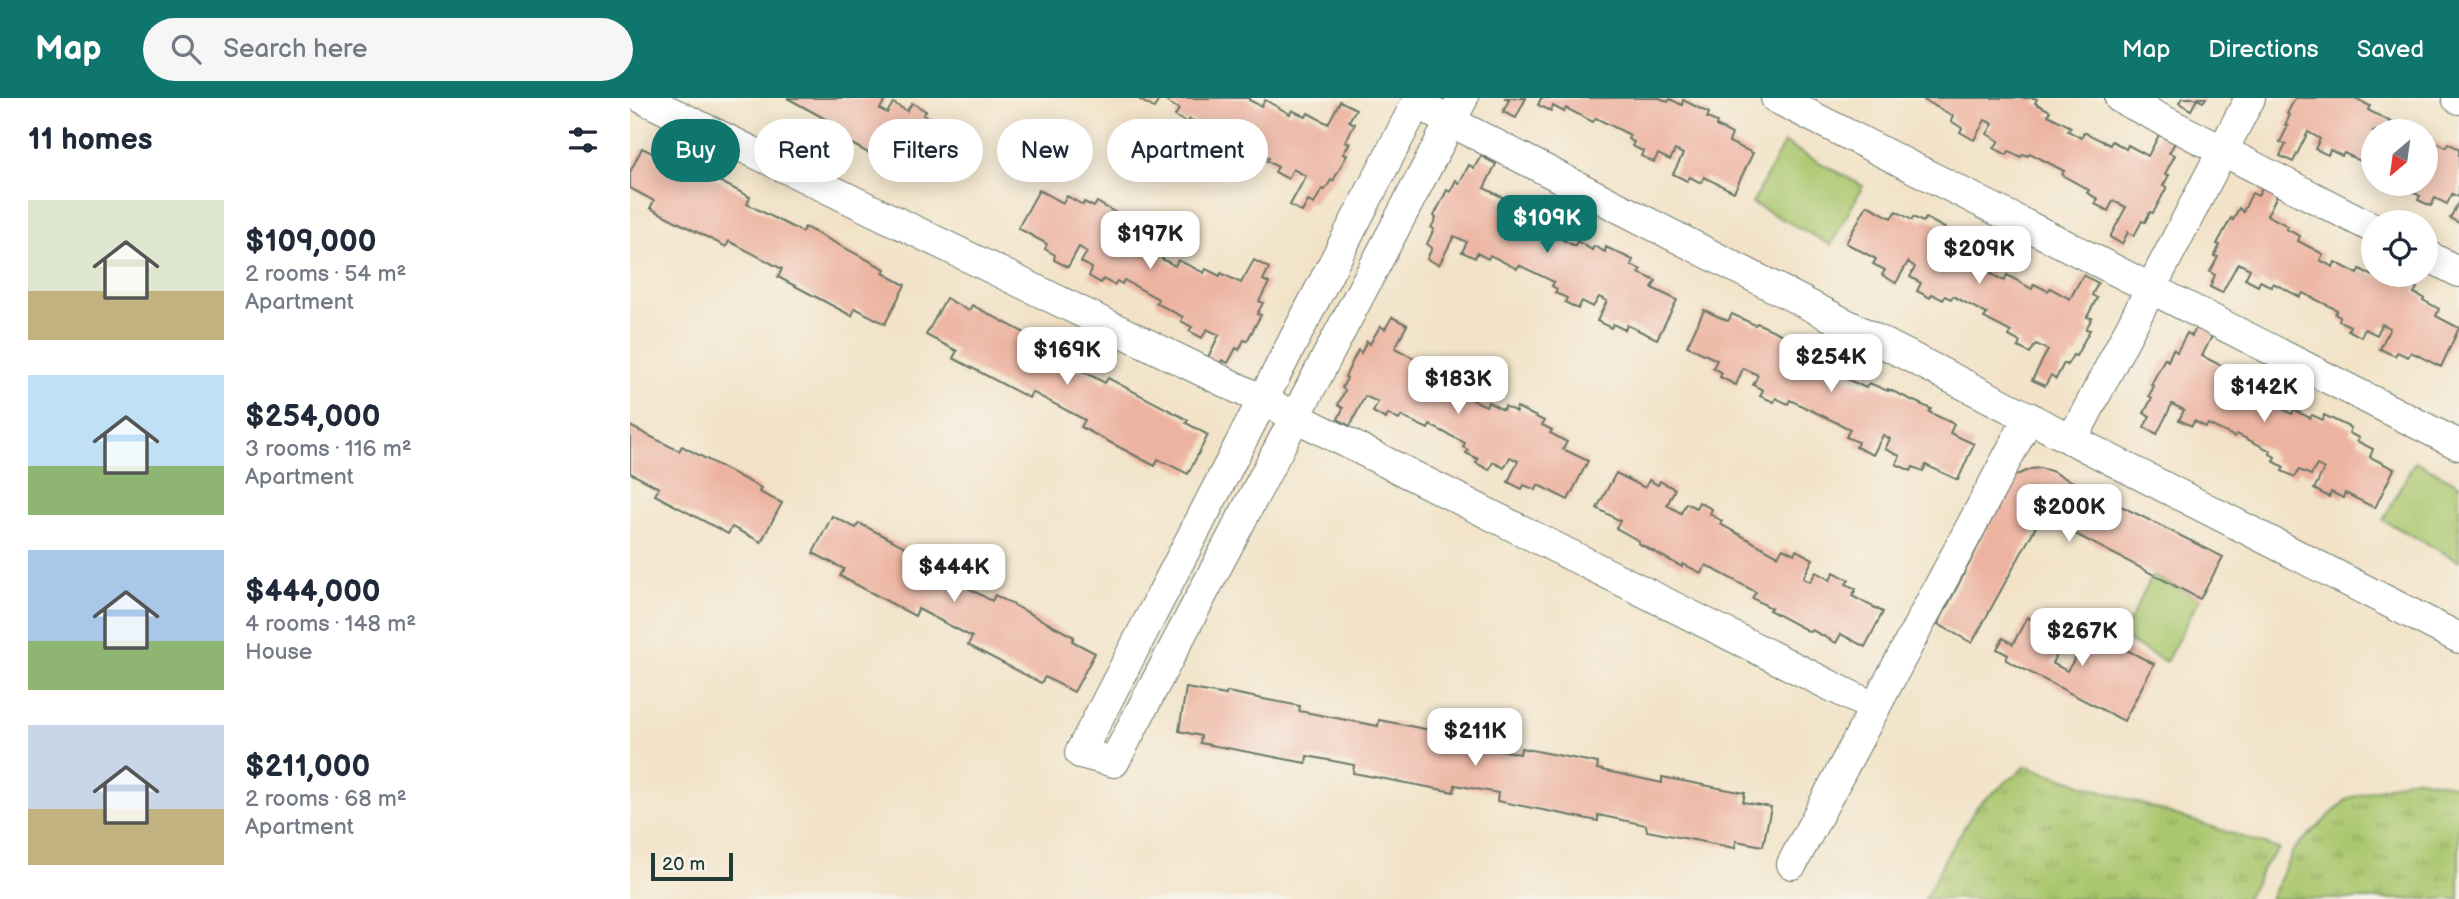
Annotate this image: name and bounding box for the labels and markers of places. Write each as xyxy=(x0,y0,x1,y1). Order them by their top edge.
pin: $109K xyxy=(1498,195,1596,255)
pin: $197K xyxy=(1101,212,1199,271)
pin: $209K xyxy=(1930,226,2028,286)
pin: $169K xyxy=(1018,328,1116,387)
pin: $254K xyxy=(1782,334,1880,394)
pin: $183K xyxy=(1409,356,1507,416)
pin: $142K xyxy=(2215,364,2313,424)
pin: $200K xyxy=(2020,484,2118,544)
pin: $444K xyxy=(905,545,1003,604)
pin: $267K xyxy=(2033,608,2131,668)
pin: $211K xyxy=(1426,708,1524,768)

